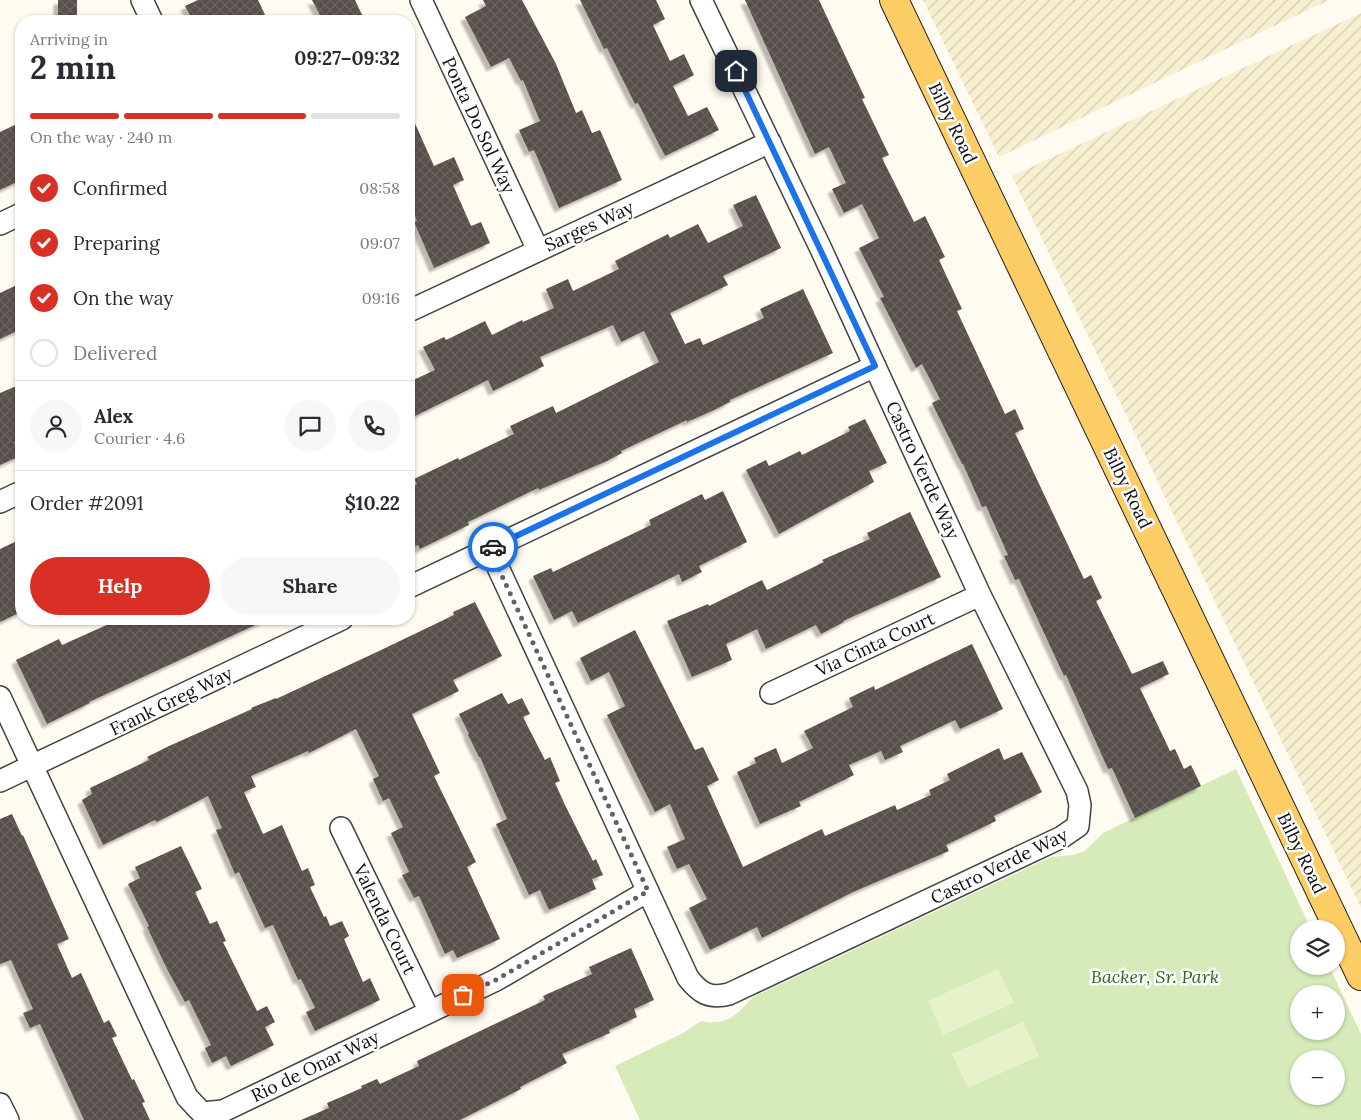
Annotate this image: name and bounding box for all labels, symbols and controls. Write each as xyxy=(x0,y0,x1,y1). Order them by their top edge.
text: Arriving in xyxy=(30,29,108,49)
text: 09:27–09:32 xyxy=(294,46,400,70)
text: 2 min xyxy=(30,47,116,88)
pin xyxy=(715,50,757,92)
street label: Ponta Do Sol Way xyxy=(437,53,521,197)
icon: home xyxy=(722,57,750,85)
street label: Bilby Road xyxy=(924,79,983,167)
text: On the way · 240 m xyxy=(30,127,172,147)
icon: check xyxy=(30,174,58,202)
text: Confirmed xyxy=(73,176,168,200)
text: 08:58 xyxy=(359,178,400,198)
street label: Sarges Way xyxy=(541,195,638,257)
icon: check xyxy=(30,229,58,257)
text: Preparing xyxy=(73,231,160,255)
text: 09:07 xyxy=(360,233,400,253)
icon: check xyxy=(30,284,58,312)
text: On the way xyxy=(73,286,173,310)
text: 09:16 xyxy=(362,288,400,308)
text: Delivered xyxy=(73,341,157,365)
street label: Castro Verde Way xyxy=(881,397,965,543)
button: person xyxy=(30,400,82,452)
button: chat xyxy=(284,400,336,452)
button: phone xyxy=(348,400,400,452)
text: Alex xyxy=(94,404,133,428)
text: Courier · 4.6 xyxy=(94,428,185,448)
street label: Bilby Road xyxy=(1099,444,1158,532)
text: Order #2091 xyxy=(30,491,144,515)
text: $10.22 xyxy=(345,491,400,515)
courier xyxy=(468,522,518,572)
icon: car xyxy=(479,533,507,561)
button: Help xyxy=(30,557,210,615)
button: Share xyxy=(220,557,400,615)
street label: Via Cinta Court xyxy=(811,606,938,682)
street label: Frank Greg Way xyxy=(106,661,237,741)
street label: Bilby Road xyxy=(1273,809,1332,897)
street label: Castro Verde Way xyxy=(927,823,1072,909)
street label: Valenda Court xyxy=(348,859,422,978)
map controls xyxy=(1290,920,1345,1105)
button: layers xyxy=(1290,920,1345,975)
park label: Backer, Sr. Park xyxy=(1091,965,1219,988)
pin xyxy=(442,974,484,1016)
icon: bag xyxy=(449,981,477,1009)
button: + xyxy=(1290,985,1345,1040)
street label: Rio de Onar Way xyxy=(247,1025,383,1107)
button: − xyxy=(1290,1050,1345,1105)

